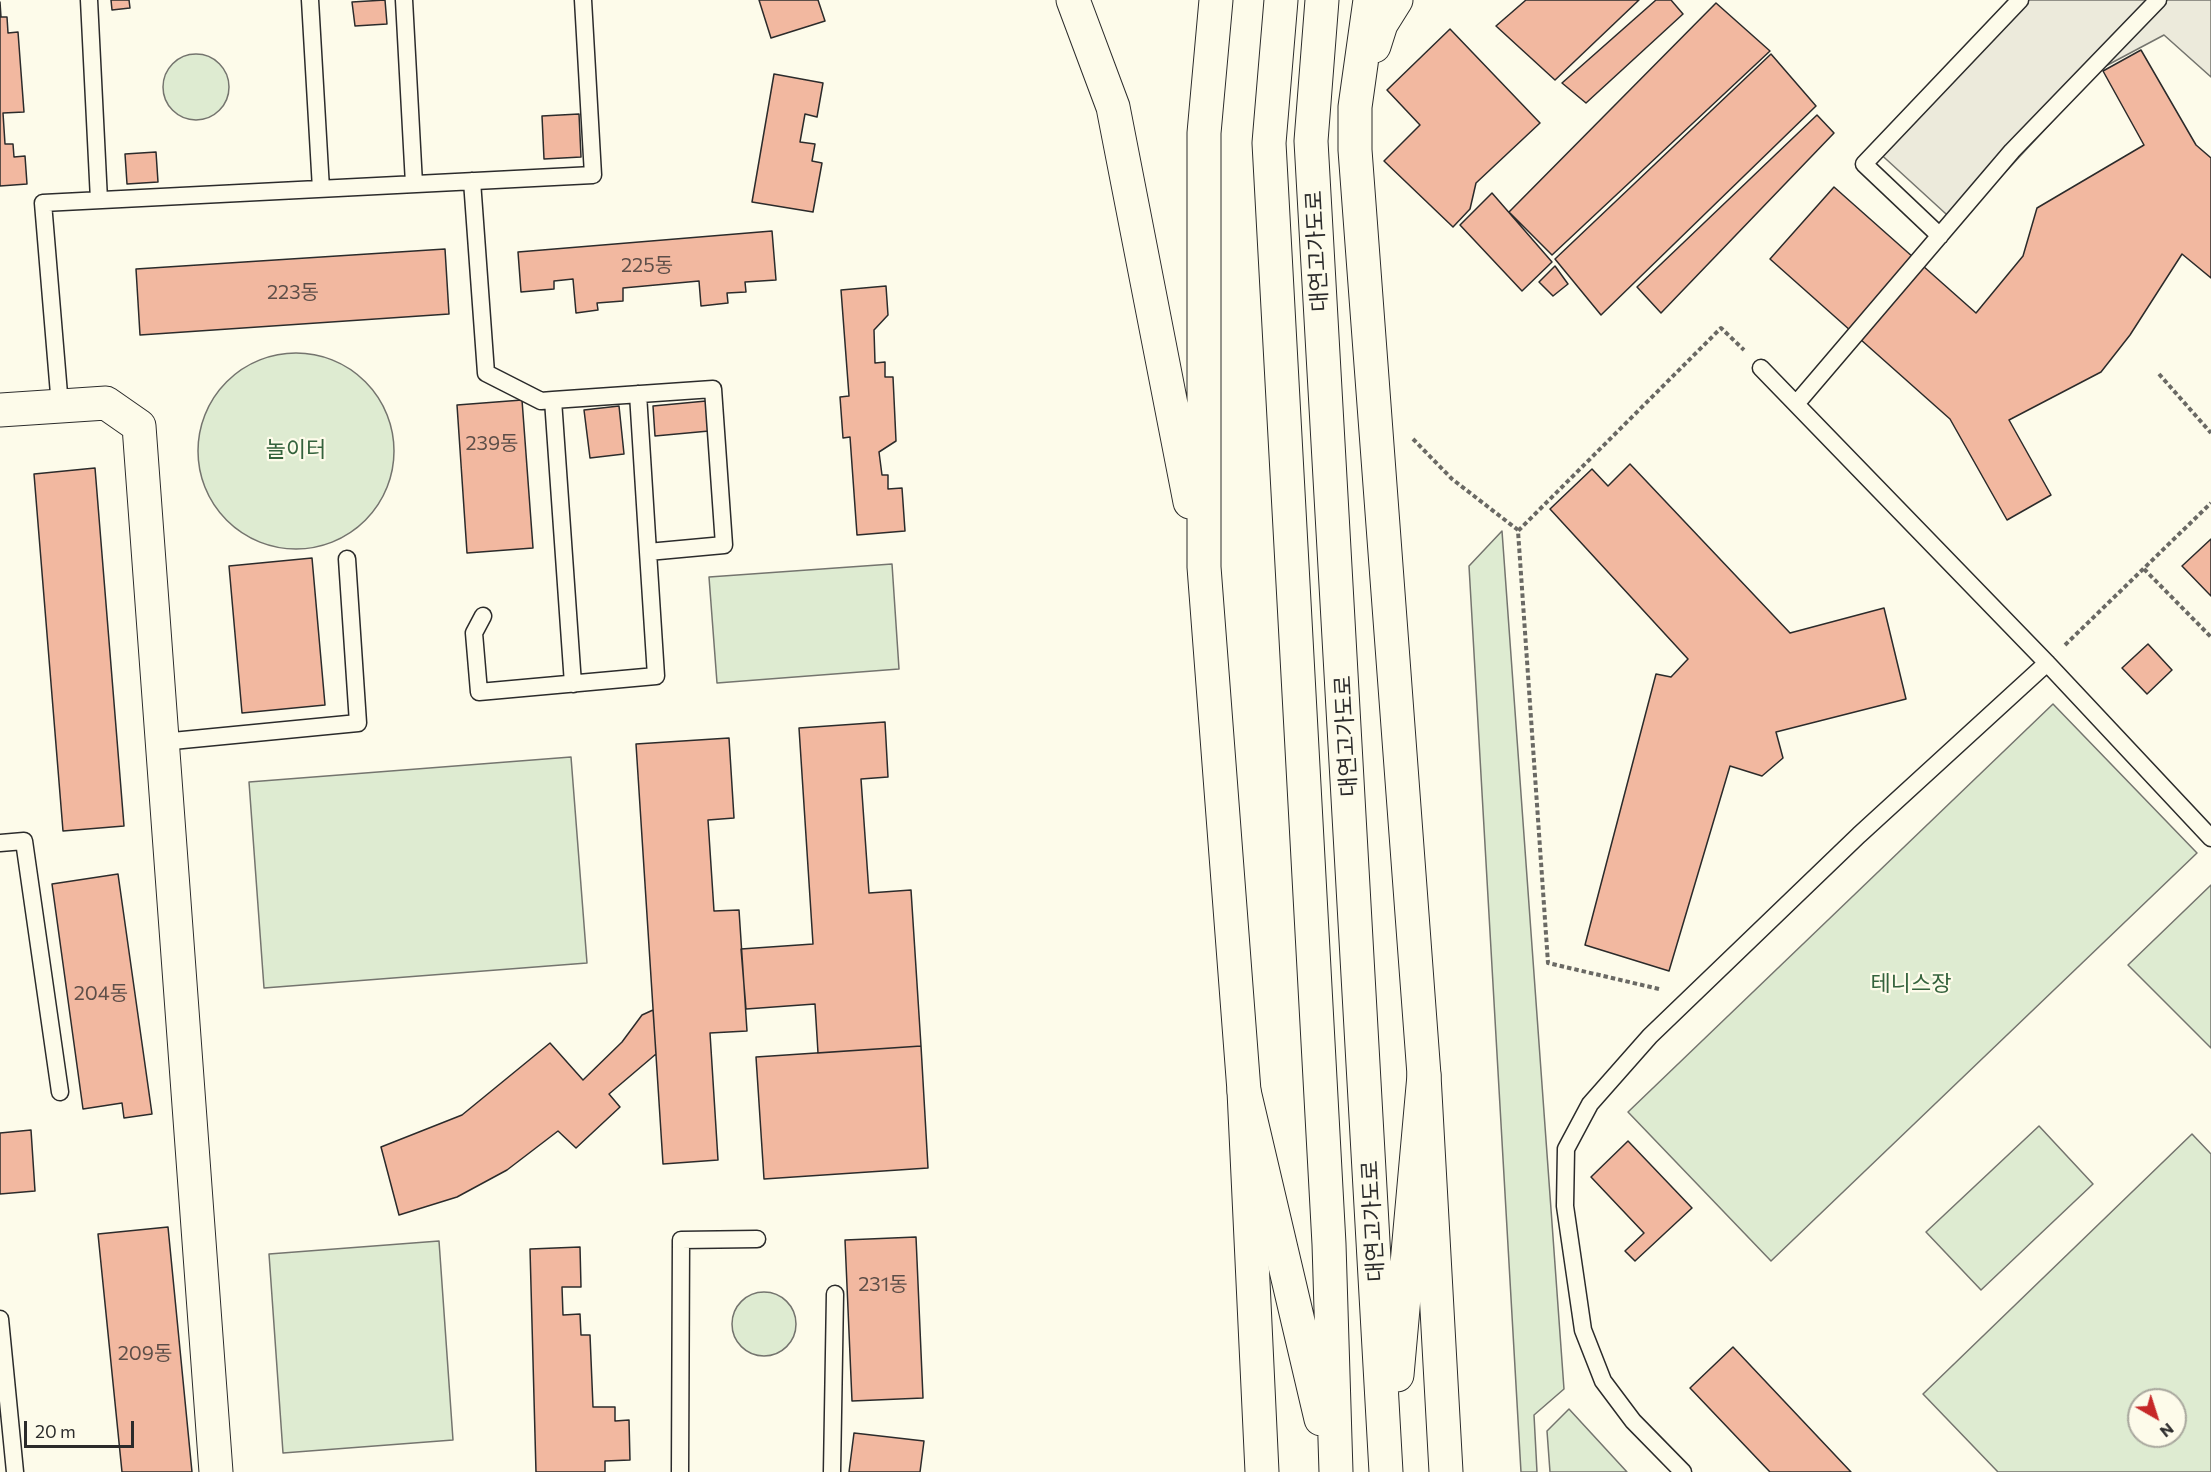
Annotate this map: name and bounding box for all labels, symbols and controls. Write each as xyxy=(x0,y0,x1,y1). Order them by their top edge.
street label: 대연고가도로 xyxy=(1301,190,1333,312)
house number: 225동 xyxy=(621,253,673,277)
house number: 223동 xyxy=(267,280,319,304)
house number: 239동 xyxy=(465,431,519,455)
park label: 놀이터 xyxy=(266,437,326,463)
street label: 대연고가도로 xyxy=(1330,675,1362,797)
park label: 테니스장 xyxy=(1871,971,1951,997)
house number: 204동 xyxy=(74,981,128,1005)
street label: 대연고가도로 xyxy=(1357,1160,1389,1282)
house number: 231동 xyxy=(858,1272,908,1296)
house number: 209동 xyxy=(118,1341,172,1365)
north arrow xyxy=(2127,1388,2187,1448)
scale bar xyxy=(27,1409,136,1447)
text: 20 m xyxy=(35,1420,76,1442)
text: N xyxy=(2157,1420,2178,1442)

